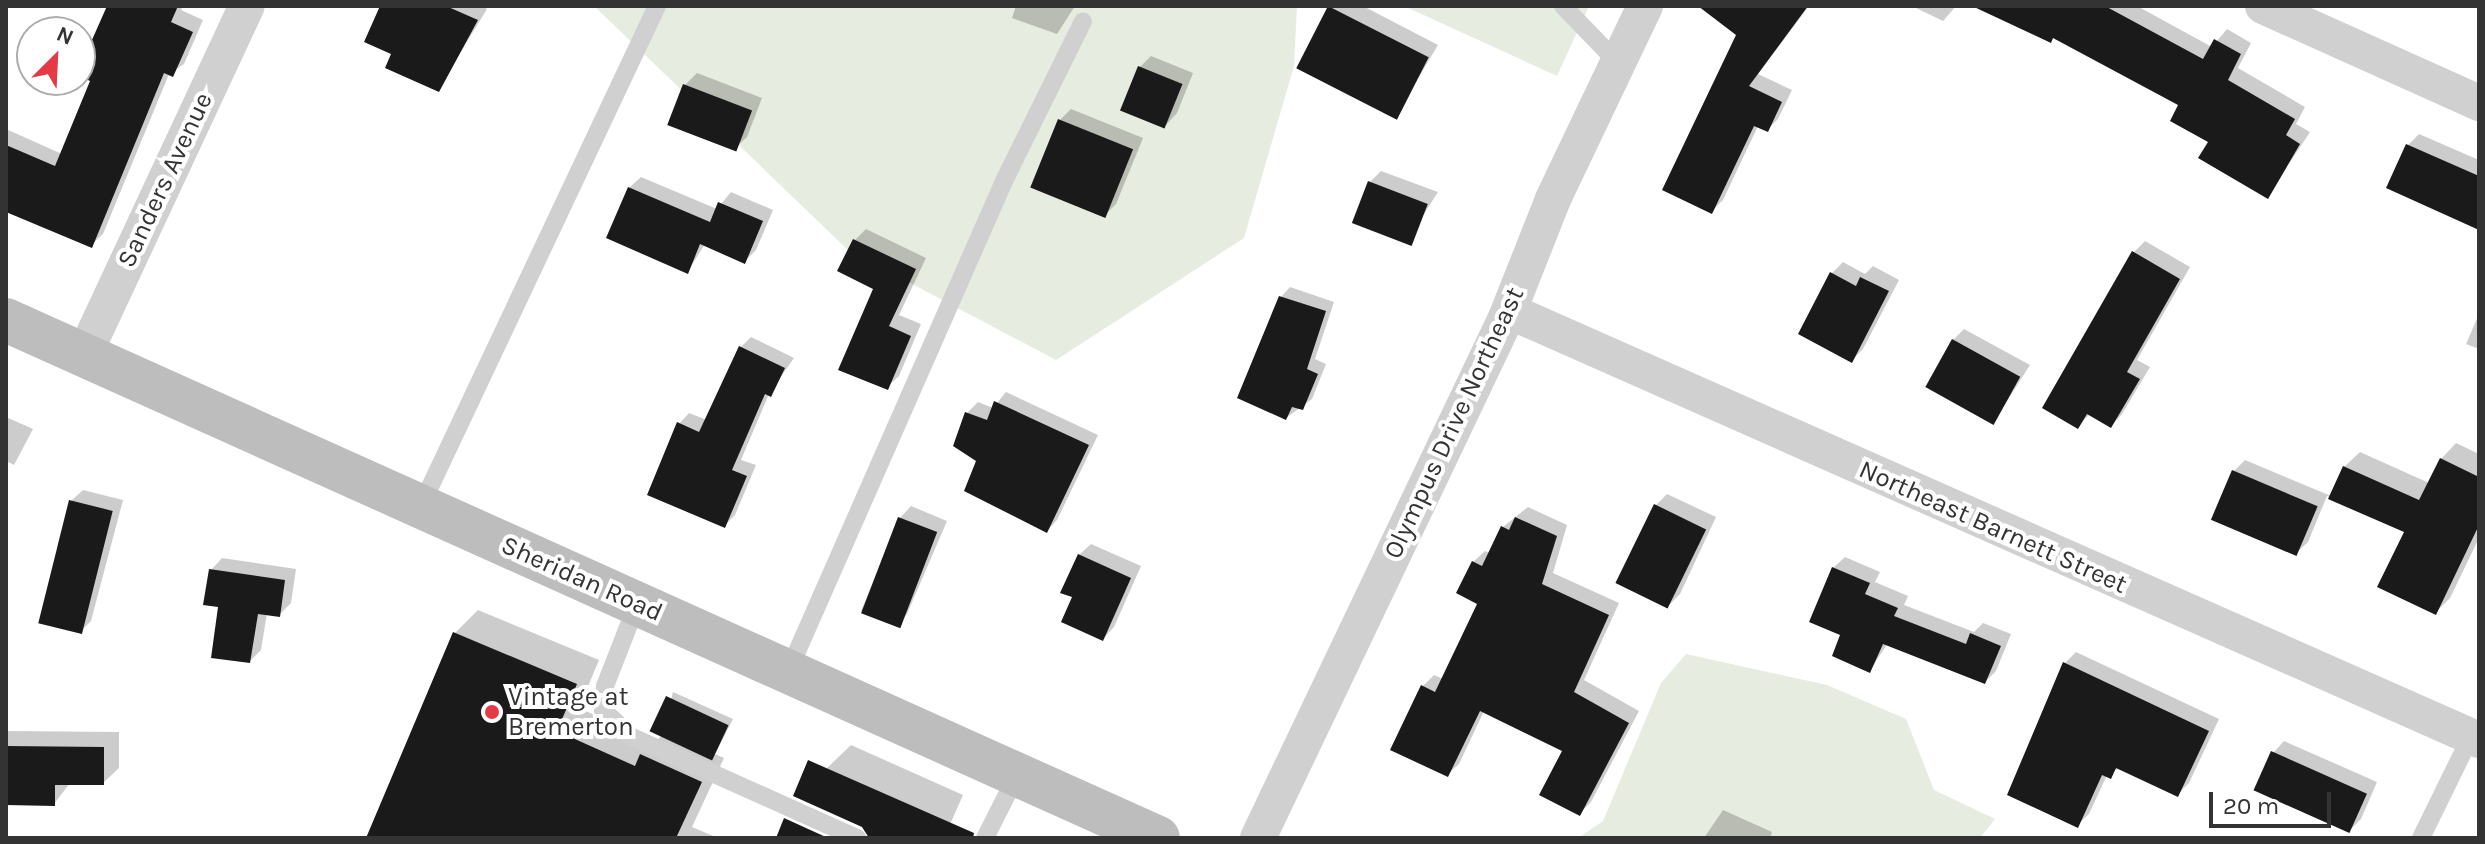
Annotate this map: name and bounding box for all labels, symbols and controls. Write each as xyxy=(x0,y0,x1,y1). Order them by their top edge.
north arrow xyxy=(16,16,96,96)
text: N xyxy=(52,21,77,51)
street label: Sanders Avenue xyxy=(111,88,219,272)
street label: Olympus Drive Northeast xyxy=(1377,282,1531,564)
street label: Northeast Barnett Street xyxy=(1854,454,2132,600)
street label: Sheridan Road xyxy=(496,529,668,629)
place label: Vintage at Bremerton xyxy=(508,681,634,742)
marker: Vintage at Bremerton xyxy=(483,703,501,721)
scale bar xyxy=(2213,776,2335,826)
text: 20 m xyxy=(2223,792,2279,820)

